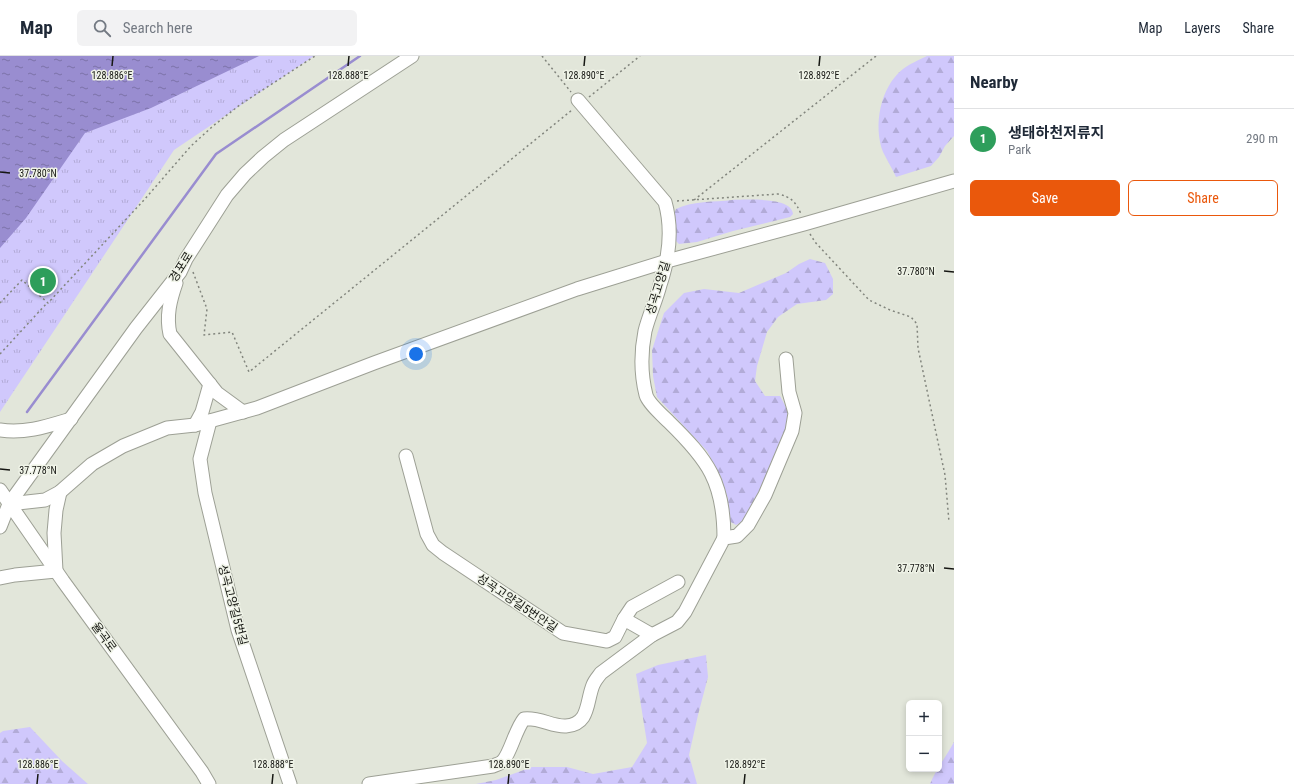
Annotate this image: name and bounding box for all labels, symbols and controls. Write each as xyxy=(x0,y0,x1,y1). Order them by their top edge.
search box xyxy=(77,10,357,46)
text: Map xyxy=(20,16,53,39)
icon: search xyxy=(91,17,113,39)
text: Search here xyxy=(123,19,193,37)
text: Map xyxy=(1138,20,1162,36)
text: Layers xyxy=(1184,20,1221,36)
text: Share xyxy=(1243,20,1274,36)
text: 128.886°E xyxy=(92,70,133,81)
text: 128.888°E xyxy=(328,70,369,81)
text: 128.890°E xyxy=(564,70,605,81)
text: 128.892°E xyxy=(799,70,840,81)
text: Nearby xyxy=(970,72,1018,92)
text: 생태하천저류지 xyxy=(1008,124,1105,142)
text: 1 xyxy=(980,131,986,146)
text: 290 m xyxy=(1246,131,1278,146)
text: Park xyxy=(1008,142,1031,157)
text: 37.780°N xyxy=(19,168,57,179)
button: Save xyxy=(970,180,1120,216)
button: Share xyxy=(1128,180,1278,216)
street label: 경포로 xyxy=(166,249,196,285)
street label: 성곡고양길 xyxy=(643,260,673,316)
pin: 1 xyxy=(30,266,56,296)
text: 37.780°N xyxy=(897,266,935,277)
your location xyxy=(406,344,426,364)
text: 37.778°N xyxy=(19,465,57,476)
street label: 성곡고양길5번길 xyxy=(215,563,251,647)
text: 37.778°N xyxy=(897,563,935,574)
street label: 성곡고양길5번안길 xyxy=(474,571,560,635)
street label: 율곡로 xyxy=(89,619,119,655)
map controls xyxy=(906,700,942,772)
button: + xyxy=(906,700,942,736)
button: − xyxy=(906,736,942,772)
text: 128.886°E xyxy=(18,759,59,770)
text: 128.888°E xyxy=(253,759,294,770)
text: 128.890°E xyxy=(489,759,530,770)
text: 128.892°E xyxy=(725,759,766,770)

